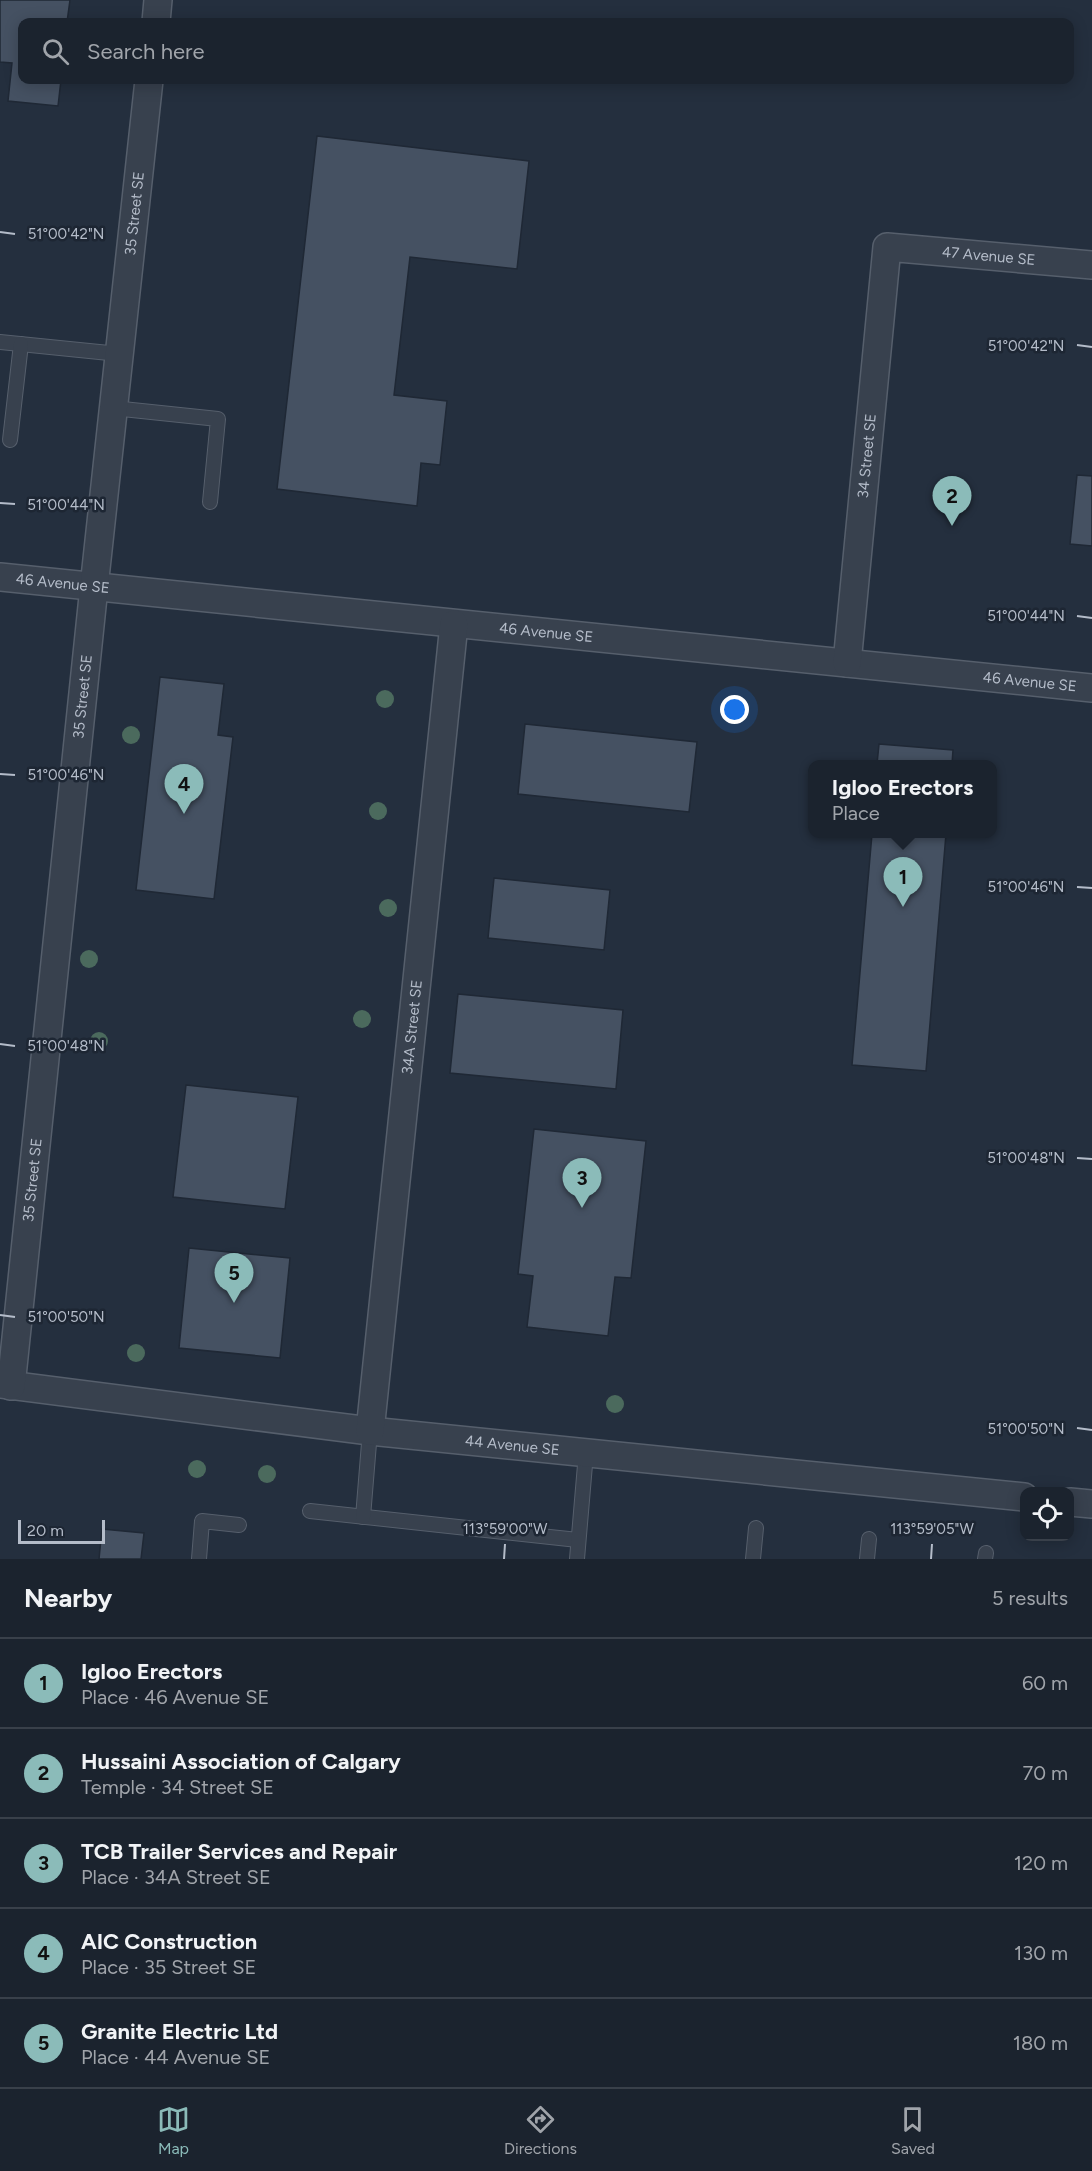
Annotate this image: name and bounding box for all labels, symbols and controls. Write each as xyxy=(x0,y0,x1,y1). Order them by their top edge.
search box xyxy=(18,18,1074,84)
icon: search xyxy=(39,35,72,68)
text: Search here xyxy=(87,38,205,65)
street label: 35 Street SE xyxy=(121,171,148,256)
text: 51°00'42"N xyxy=(28,225,104,243)
street label: 47 Avenue SE xyxy=(941,243,1036,269)
text: 51°00'42"N xyxy=(988,337,1064,355)
street label: 34 Street SE xyxy=(854,413,880,499)
pin: 2 xyxy=(932,476,972,526)
text: 51°00'44"N xyxy=(27,496,105,514)
street label: 46 Avenue SE xyxy=(15,570,110,597)
text: 51°00'44"N xyxy=(987,607,1065,625)
street label: 46 Avenue SE xyxy=(498,619,594,646)
street label: 35 Street SE xyxy=(69,654,96,740)
street label: 46 Avenue SE xyxy=(982,668,1077,695)
your location xyxy=(720,695,749,724)
popup xyxy=(808,760,997,838)
pin: 4 xyxy=(164,764,204,814)
text: 51°00'46"N xyxy=(28,766,104,784)
text: Igloo Erectors xyxy=(832,774,973,801)
text: Place xyxy=(832,801,880,825)
pin: 1 xyxy=(884,858,922,907)
text: 51°00'46"N xyxy=(988,878,1064,896)
street label: 34A Street SE xyxy=(398,979,426,1075)
text: 51°00'48"N xyxy=(27,1037,105,1055)
street label: 35 Street SE xyxy=(19,1137,46,1223)
text: 51°00'48"N xyxy=(987,1149,1065,1167)
pin: 3 xyxy=(562,1158,602,1208)
pin: 5 xyxy=(214,1254,254,1303)
text: 51°00'50"N xyxy=(27,1308,105,1326)
text: 51°00'50"N xyxy=(987,1420,1065,1438)
street label: 44 Avenue SE xyxy=(464,1432,560,1459)
map controls xyxy=(1020,1487,1074,1541)
button: locate xyxy=(1020,1487,1074,1541)
scale bar xyxy=(18,1517,105,1544)
text: 113°59'00"W xyxy=(463,1520,548,1538)
text: 113°59'05"W xyxy=(890,1520,974,1538)
text: 20 m xyxy=(27,1521,64,1540)
text: Nearby xyxy=(24,1582,112,1614)
text: 5 results xyxy=(992,1586,1068,1610)
text: Igloo Erectors xyxy=(81,1658,222,1685)
text: 1 xyxy=(39,1671,48,1695)
text: 60 m xyxy=(1022,1671,1068,1695)
text: Place · 46 Avenue SE xyxy=(81,1685,269,1709)
text: Hussaini Association of Calgary xyxy=(81,1748,401,1775)
text: 2 xyxy=(38,1761,49,1785)
text: 70 m xyxy=(1022,1761,1068,1785)
text: Temple · 34 Street SE xyxy=(81,1775,274,1799)
text: TCB Trailer Services and Repair xyxy=(81,1838,397,1865)
text: 3 xyxy=(38,1851,49,1875)
text: 120 m xyxy=(1014,1851,1068,1875)
text: Place · 34A Street SE xyxy=(81,1865,271,1889)
text: AIC Construction xyxy=(81,1928,257,1955)
text: 4 xyxy=(37,1941,50,1965)
text: 130 m xyxy=(1014,1941,1068,1965)
text: Place · 35 Street SE xyxy=(81,1955,256,1979)
text: Granite Electric Ltd xyxy=(81,2018,278,2045)
text: 5 xyxy=(38,2031,49,2055)
text: 180 m xyxy=(1013,2031,1068,2055)
text: Place · 44 Avenue SE xyxy=(81,2045,270,2069)
tab: Map xyxy=(157,2103,190,2158)
tab: Directions xyxy=(504,2103,577,2158)
tab: Saved xyxy=(891,2103,935,2158)

